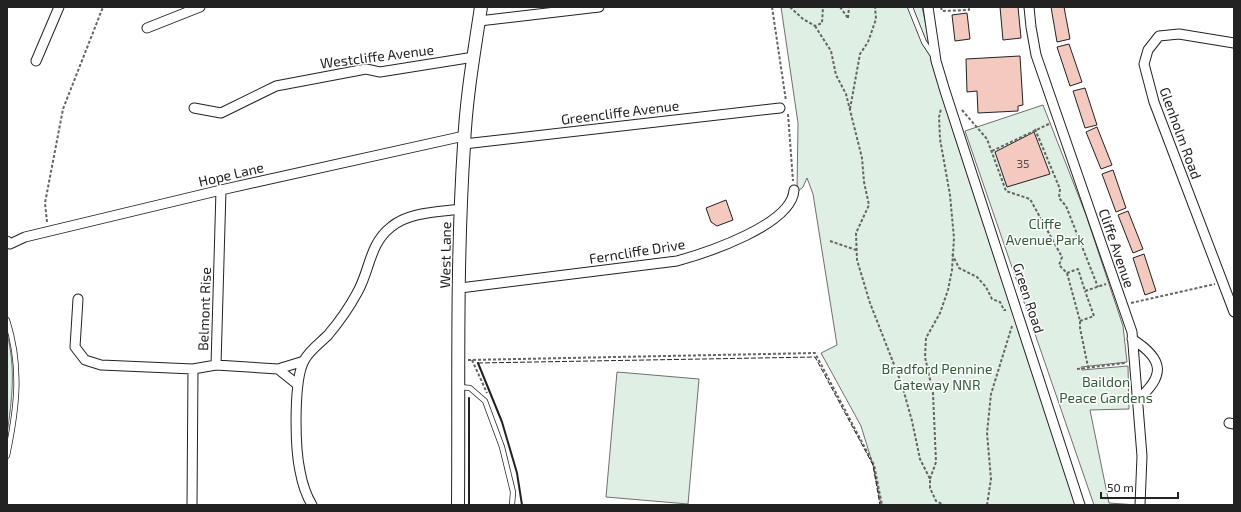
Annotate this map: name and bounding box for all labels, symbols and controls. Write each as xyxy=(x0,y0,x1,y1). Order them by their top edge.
street label: Westcliffe Avenue xyxy=(319,41,435,71)
street label: Glenholm Road xyxy=(1157,85,1205,181)
street label: Greencliffe Avenue xyxy=(560,96,680,128)
house number: 35 xyxy=(1016,156,1030,170)
street label: Hope Lane xyxy=(197,158,265,190)
street label: Cliffe Avenue xyxy=(1096,206,1138,290)
park label: Cliffe Avenue Park xyxy=(1006,215,1084,248)
street label: West Lane xyxy=(436,222,454,288)
street label: Ferncliffe Drive xyxy=(588,235,686,267)
street label: Green Road xyxy=(1010,261,1048,335)
street label: Belmont Rise xyxy=(194,267,214,351)
park label: Bradford Pennine Gateway NNR xyxy=(882,360,992,393)
park label: Baildon Peace Gardens xyxy=(1059,373,1153,406)
scale bar xyxy=(1101,474,1178,500)
text: 50 m xyxy=(1107,480,1134,494)

